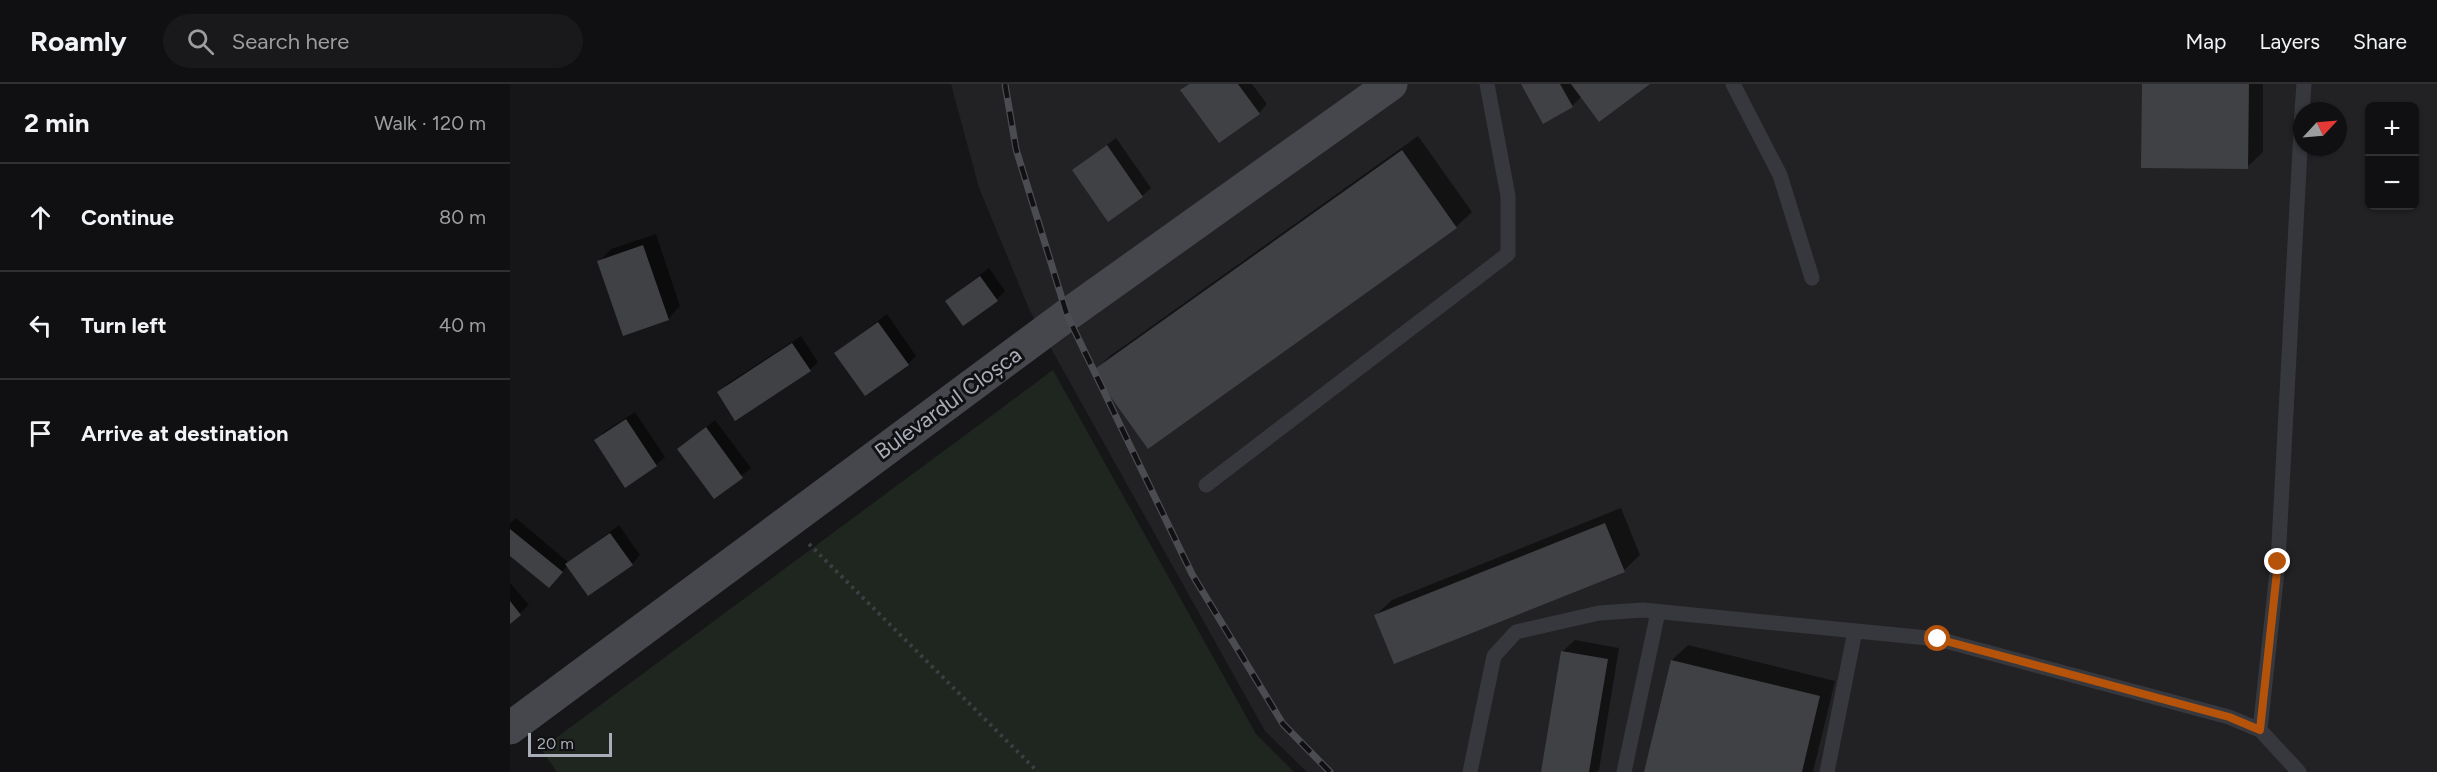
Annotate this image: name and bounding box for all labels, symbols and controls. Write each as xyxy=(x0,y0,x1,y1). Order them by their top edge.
search box xyxy=(163,14,583,68)
text: Roamly xyxy=(30,24,127,58)
icon: search xyxy=(184,25,217,58)
text: Search here xyxy=(232,28,349,55)
text: Map xyxy=(2186,29,2226,54)
text: Layers xyxy=(2259,29,2320,54)
text: Share xyxy=(2353,29,2407,54)
north arrow xyxy=(2293,102,2347,156)
map controls xyxy=(2365,102,2419,210)
button: + xyxy=(2365,102,2419,156)
text: 2 min xyxy=(24,107,90,139)
text: Walk · 120 m xyxy=(374,111,486,135)
button: − xyxy=(2365,156,2419,210)
icon: ahead xyxy=(24,201,57,234)
text: Continue xyxy=(81,204,174,231)
text: 80 m xyxy=(439,205,486,229)
icon: left xyxy=(24,309,57,342)
text: Turn left xyxy=(81,312,167,339)
text: 40 m xyxy=(439,313,486,337)
street label: Bulevardul Cloșca xyxy=(869,341,1027,465)
icon: arrive xyxy=(24,417,57,450)
text: Arrive at destination xyxy=(81,420,289,447)
route end xyxy=(2264,548,2290,574)
route start xyxy=(1924,625,1950,651)
scale bar xyxy=(528,730,612,758)
text: 20 m xyxy=(537,734,574,753)

